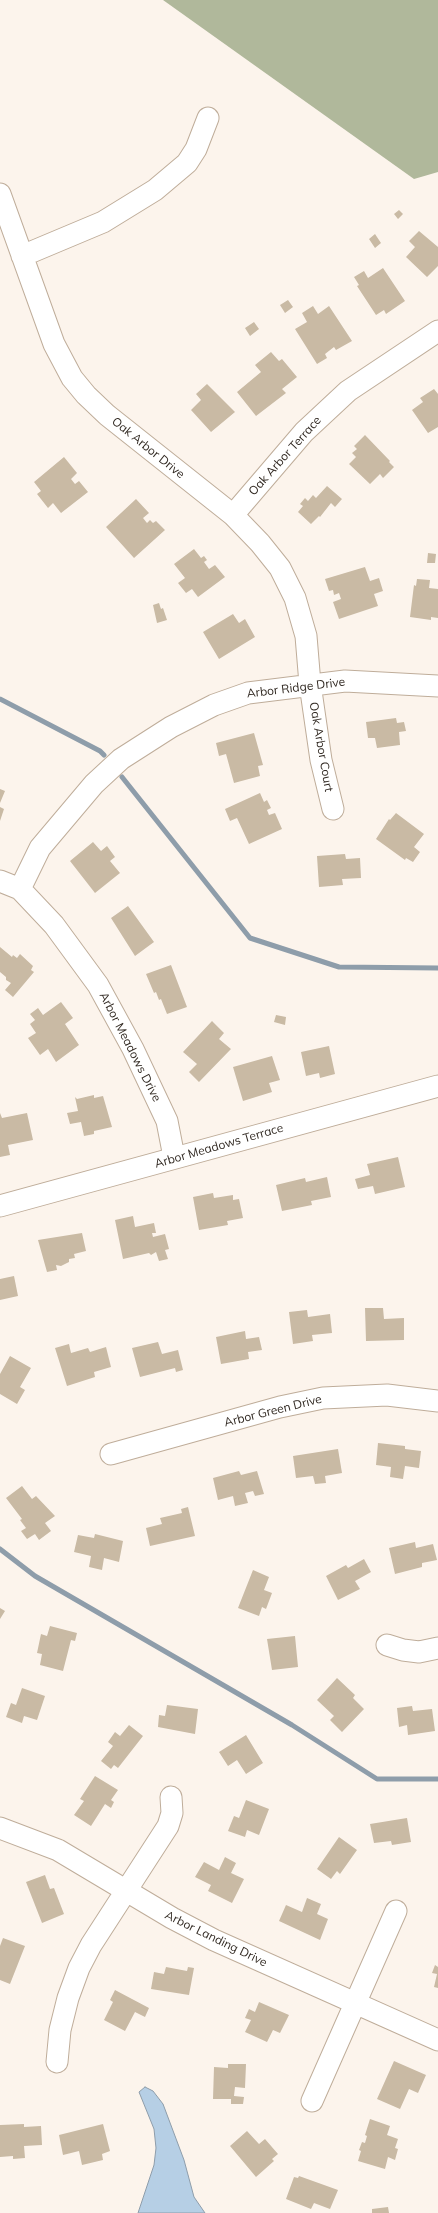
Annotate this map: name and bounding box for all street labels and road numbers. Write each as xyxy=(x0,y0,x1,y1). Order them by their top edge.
street label: Oak Arbor Terrace xyxy=(246,413,324,499)
street label: Oak Arbor Drive xyxy=(109,414,187,482)
street label: Arbor Ridge Drive xyxy=(246,675,346,701)
street label: Oak Arbor Court xyxy=(306,701,336,793)
street label: Arbor Meadows Drive xyxy=(96,990,164,1104)
street label: Arbor Meadows Terrace xyxy=(153,1121,285,1171)
street label: Arbor Green Drive xyxy=(223,1392,323,1430)
street label: Arbor Landing Drive xyxy=(163,1908,269,1970)

